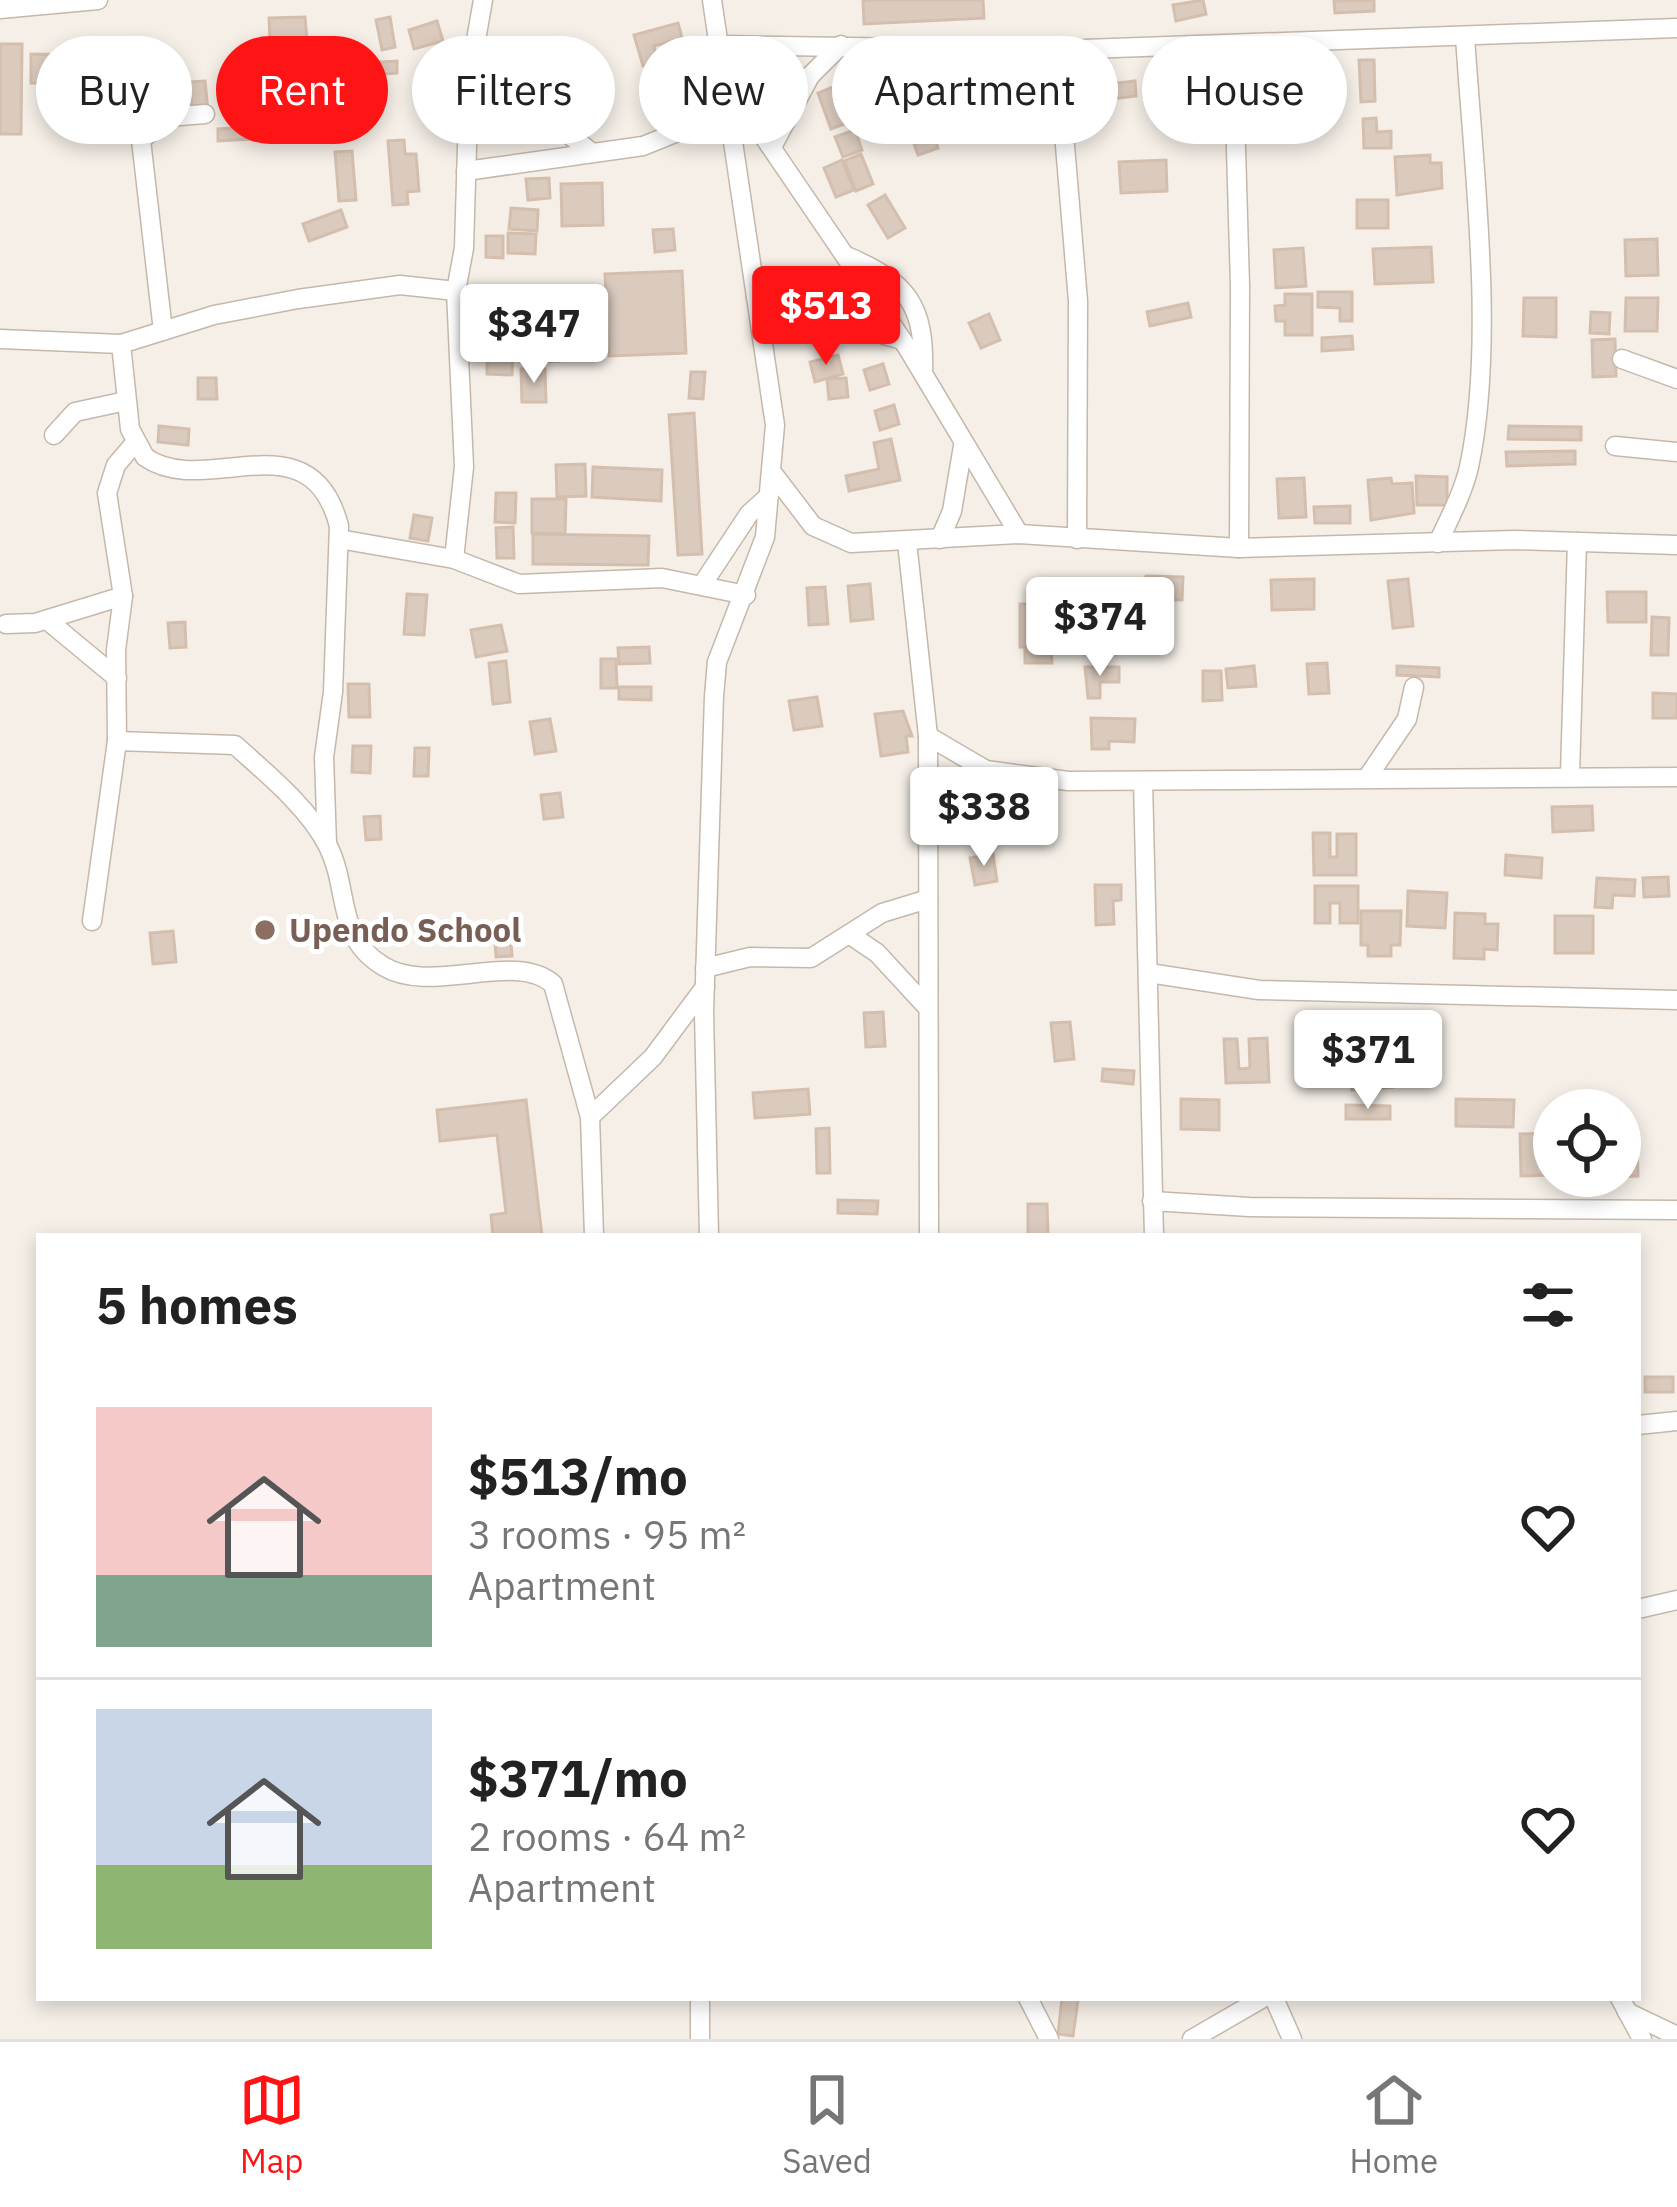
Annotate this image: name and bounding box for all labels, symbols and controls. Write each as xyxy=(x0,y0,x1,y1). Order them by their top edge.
chip: Buy xyxy=(36,36,192,144)
chip: Rent xyxy=(216,36,388,144)
chip: Filters xyxy=(412,36,615,144)
chip: New xyxy=(639,36,808,144)
chip: Apartment xyxy=(832,36,1118,144)
chip: House xyxy=(1142,36,1347,144)
pin: $513 xyxy=(755,266,897,368)
text: $513 xyxy=(779,279,873,330)
pin: $347 xyxy=(463,284,605,386)
text: $347 xyxy=(487,297,581,348)
pin: $374 xyxy=(1029,577,1171,679)
text: $374 xyxy=(1053,590,1147,641)
pin: $338 xyxy=(913,767,1055,869)
text: $338 xyxy=(937,780,1031,831)
place label: Upendo School xyxy=(289,908,521,951)
marker: Upendo School xyxy=(252,917,278,943)
pin: $371 xyxy=(1297,1010,1439,1112)
text: $371 xyxy=(1321,1023,1415,1074)
map controls xyxy=(1533,1089,1641,1197)
button: locate xyxy=(1533,1089,1641,1197)
text: 5 homes xyxy=(96,1272,298,1338)
icon: filters xyxy=(1515,1272,1581,1338)
text: $513/mo xyxy=(468,1443,688,1509)
icon: home xyxy=(192,1455,336,1599)
icon: heart xyxy=(1515,1494,1581,1560)
text: 3 rooms · 95 m² xyxy=(468,1509,746,1560)
text: Apartment xyxy=(468,1560,656,1611)
text: $371/mo xyxy=(468,1745,688,1811)
icon: home xyxy=(192,1757,336,1901)
icon: heart xyxy=(1515,1796,1581,1862)
text: 2 rooms · 64 m² xyxy=(468,1811,746,1862)
text: Apartment xyxy=(468,1862,656,1913)
tab: Map xyxy=(239,2067,305,2182)
tab: Saved xyxy=(782,2067,872,2182)
tab: Home xyxy=(1349,2067,1438,2182)

